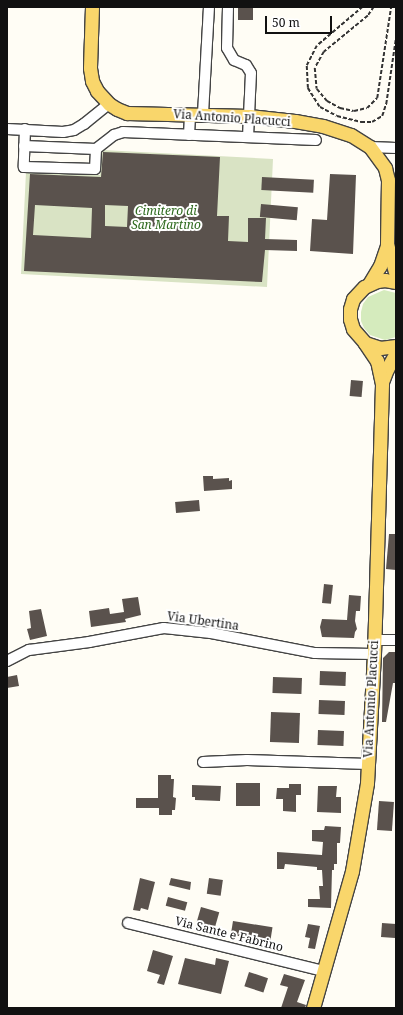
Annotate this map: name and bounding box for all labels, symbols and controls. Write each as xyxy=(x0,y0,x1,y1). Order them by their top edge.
scale bar xyxy=(267,8,334,34)
text: 50 m xyxy=(272,14,300,31)
street label: Via Antonio Placucci xyxy=(173,107,291,129)
park label: Cimitero di San Martino xyxy=(131,204,201,232)
street label: Via Ubertina xyxy=(166,609,240,633)
street label: Via Antonio Placucci xyxy=(361,640,381,758)
street label: Via Sante e Fabrino xyxy=(173,914,285,954)

